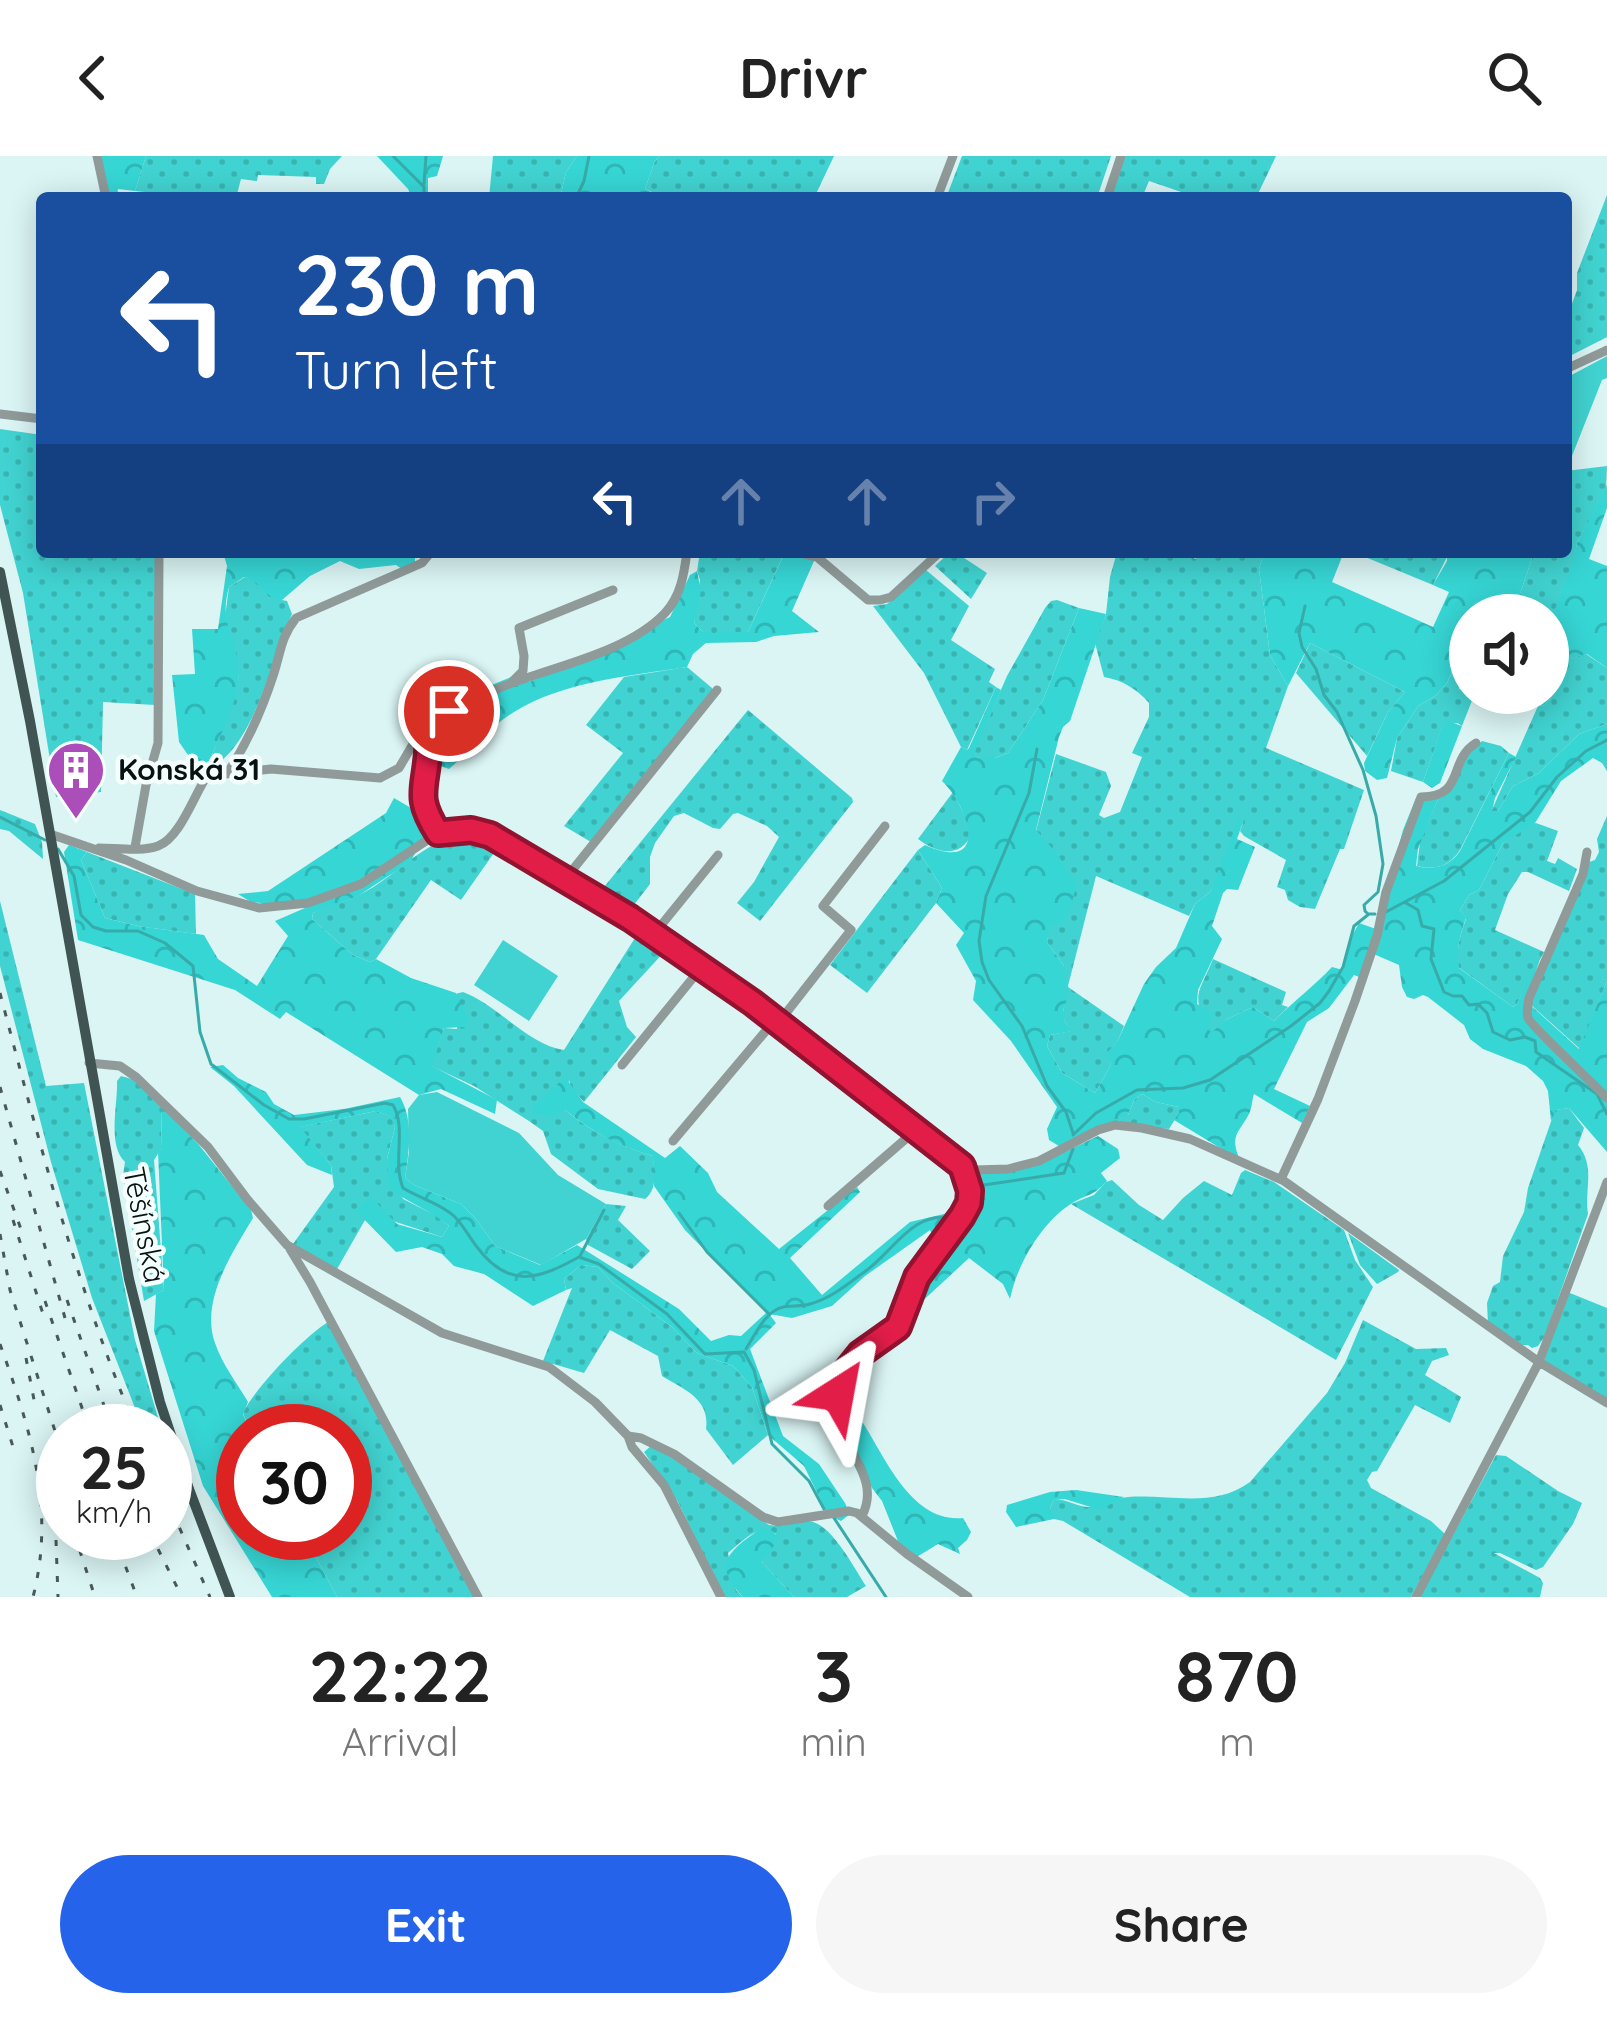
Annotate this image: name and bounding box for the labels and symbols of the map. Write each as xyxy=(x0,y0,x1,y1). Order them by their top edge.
pin xyxy=(398,660,500,762)
building icon: Konská 31 xyxy=(45,739,107,821)
place label: Konská 31 xyxy=(118,750,260,788)
street label: Těšínská xyxy=(115,1164,175,1286)
position arrow xyxy=(775,1331,901,1457)
speed limit sign: 30 xyxy=(216,1404,372,1560)

